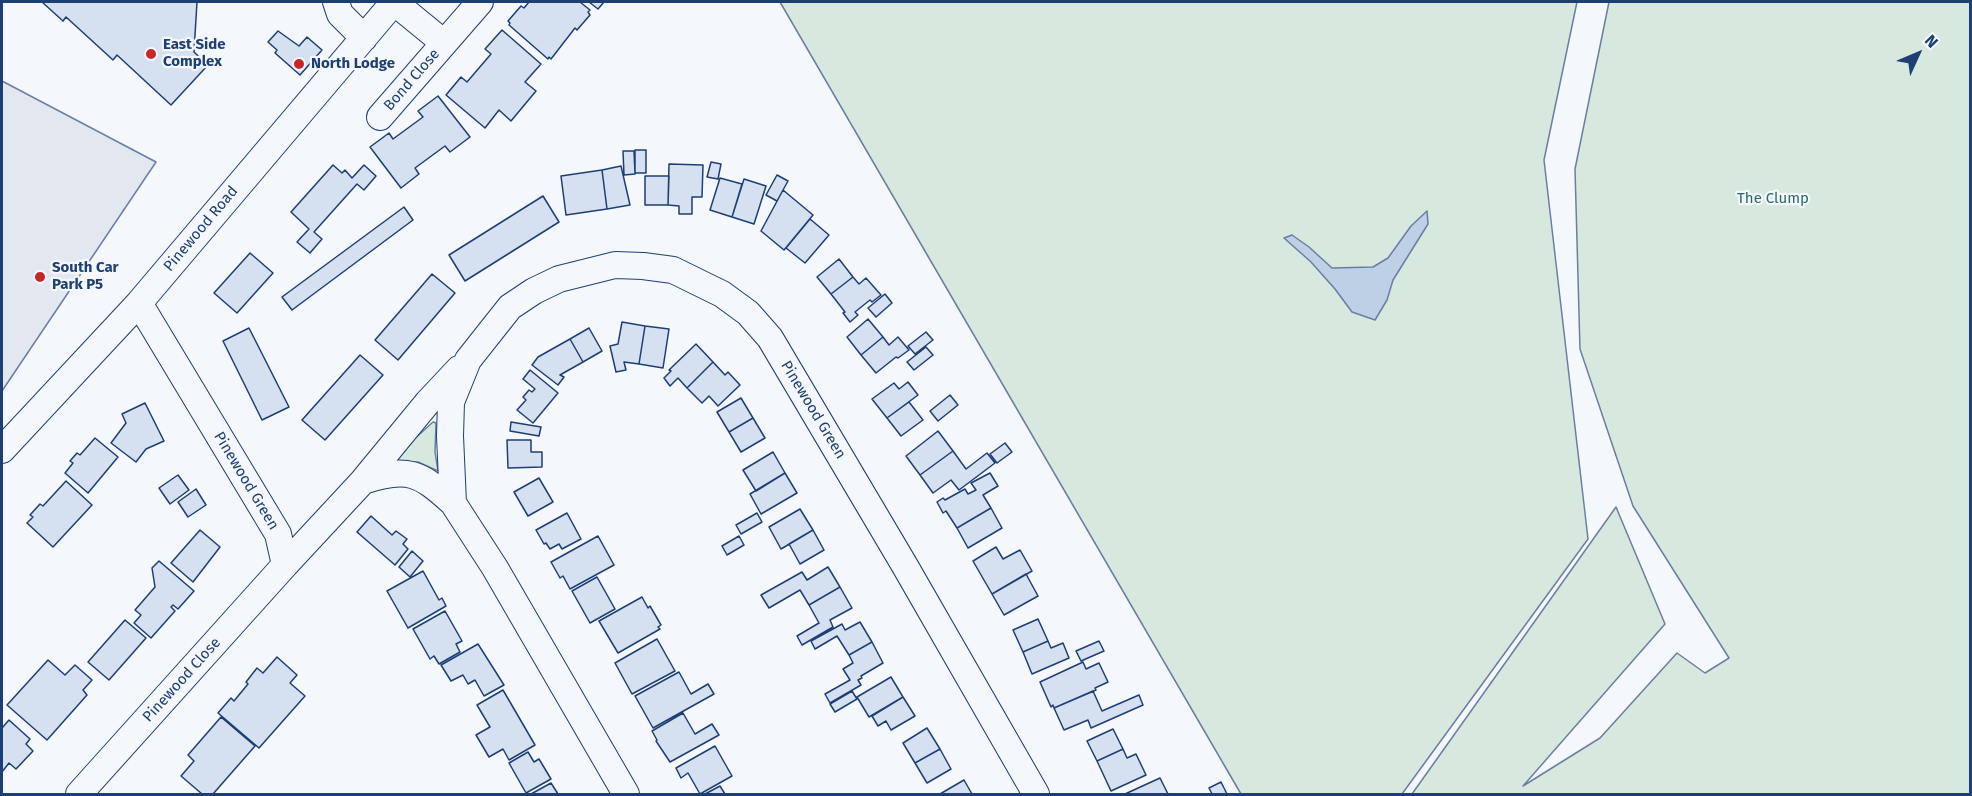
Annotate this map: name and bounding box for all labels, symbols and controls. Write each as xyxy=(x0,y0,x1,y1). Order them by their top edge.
north arrow xyxy=(1888,24,1948,84)
text: N xyxy=(1921,31,1942,52)
place label: East Side Complex xyxy=(163,36,225,71)
street label: Bond Close xyxy=(380,45,444,115)
marker: East Side Complex xyxy=(144,47,158,61)
place label: North Lodge xyxy=(311,55,395,73)
marker: North Lodge xyxy=(292,57,306,71)
street label: Pinewood Road xyxy=(160,183,242,275)
park label: The Clump xyxy=(1737,190,1809,208)
place label: South Car Park P5 xyxy=(52,259,119,294)
marker: South Car Park P5 xyxy=(33,270,47,284)
street label: Pinewood Green xyxy=(777,358,849,462)
street label: Pinewood Green xyxy=(210,429,282,533)
street label: Pinewood Close xyxy=(139,634,225,726)

